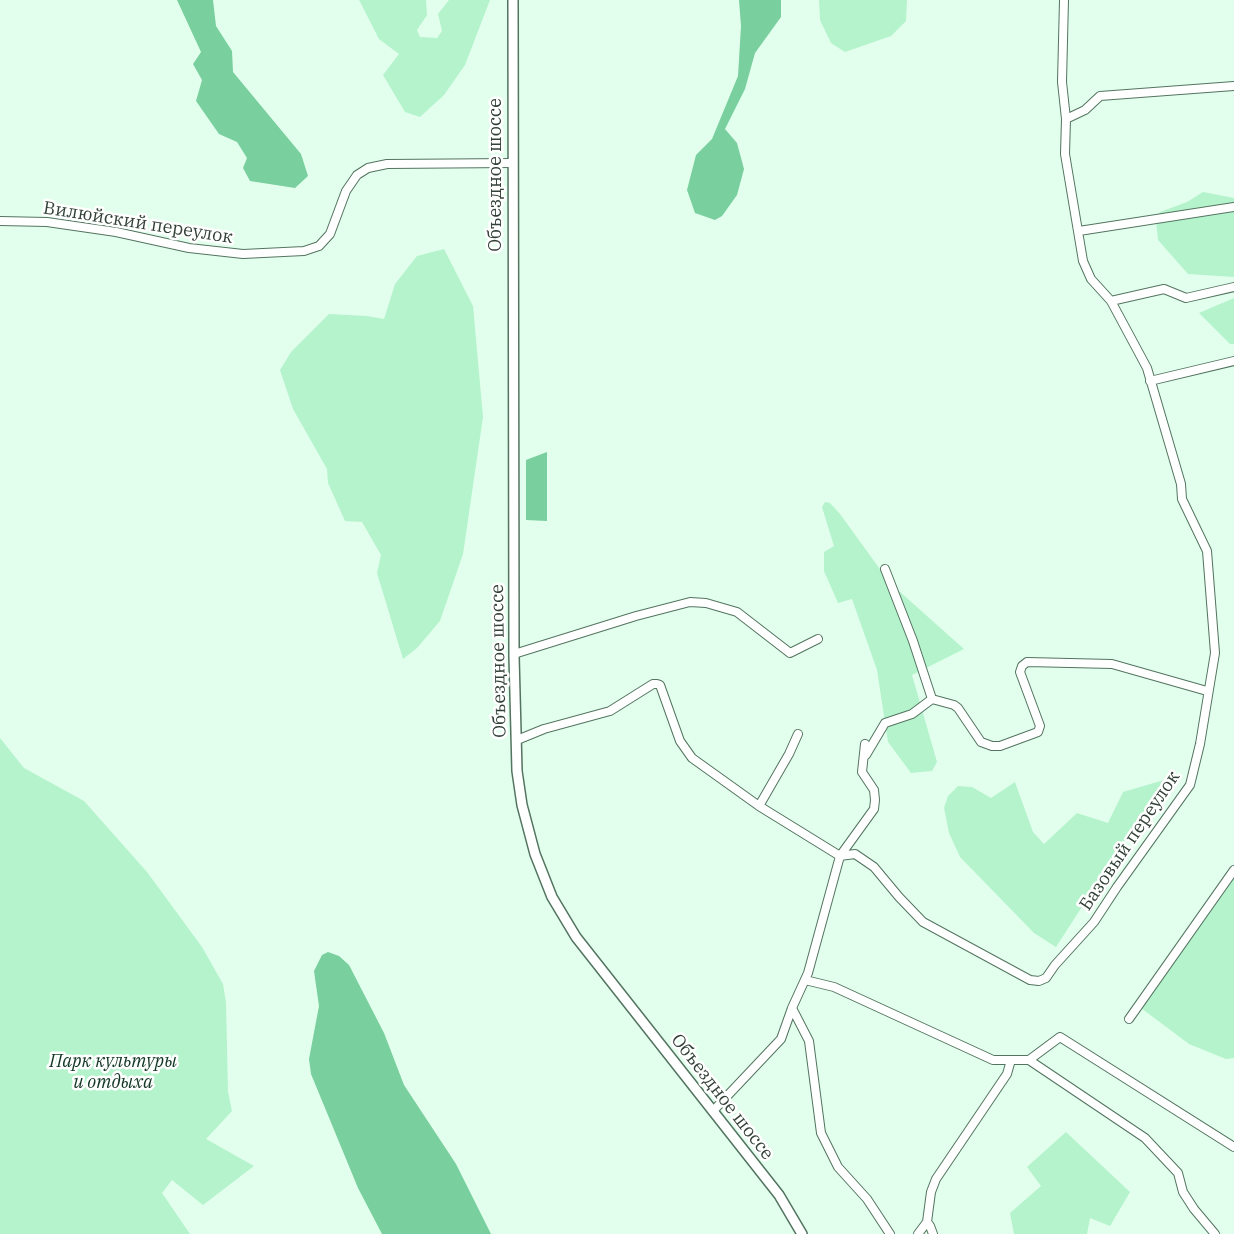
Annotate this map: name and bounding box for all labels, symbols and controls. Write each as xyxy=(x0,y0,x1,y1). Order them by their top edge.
street label: Объездное шоссе xyxy=(485,98,507,252)
street label: Вилюйский переулок xyxy=(42,197,234,249)
street label: Объездное шоссе xyxy=(487,584,511,738)
street label: Базовый переулок xyxy=(1075,767,1185,915)
street label: Объездное шоссе xyxy=(666,1030,778,1164)
park label: Парк культуры и отдыха xyxy=(49,1051,177,1094)

